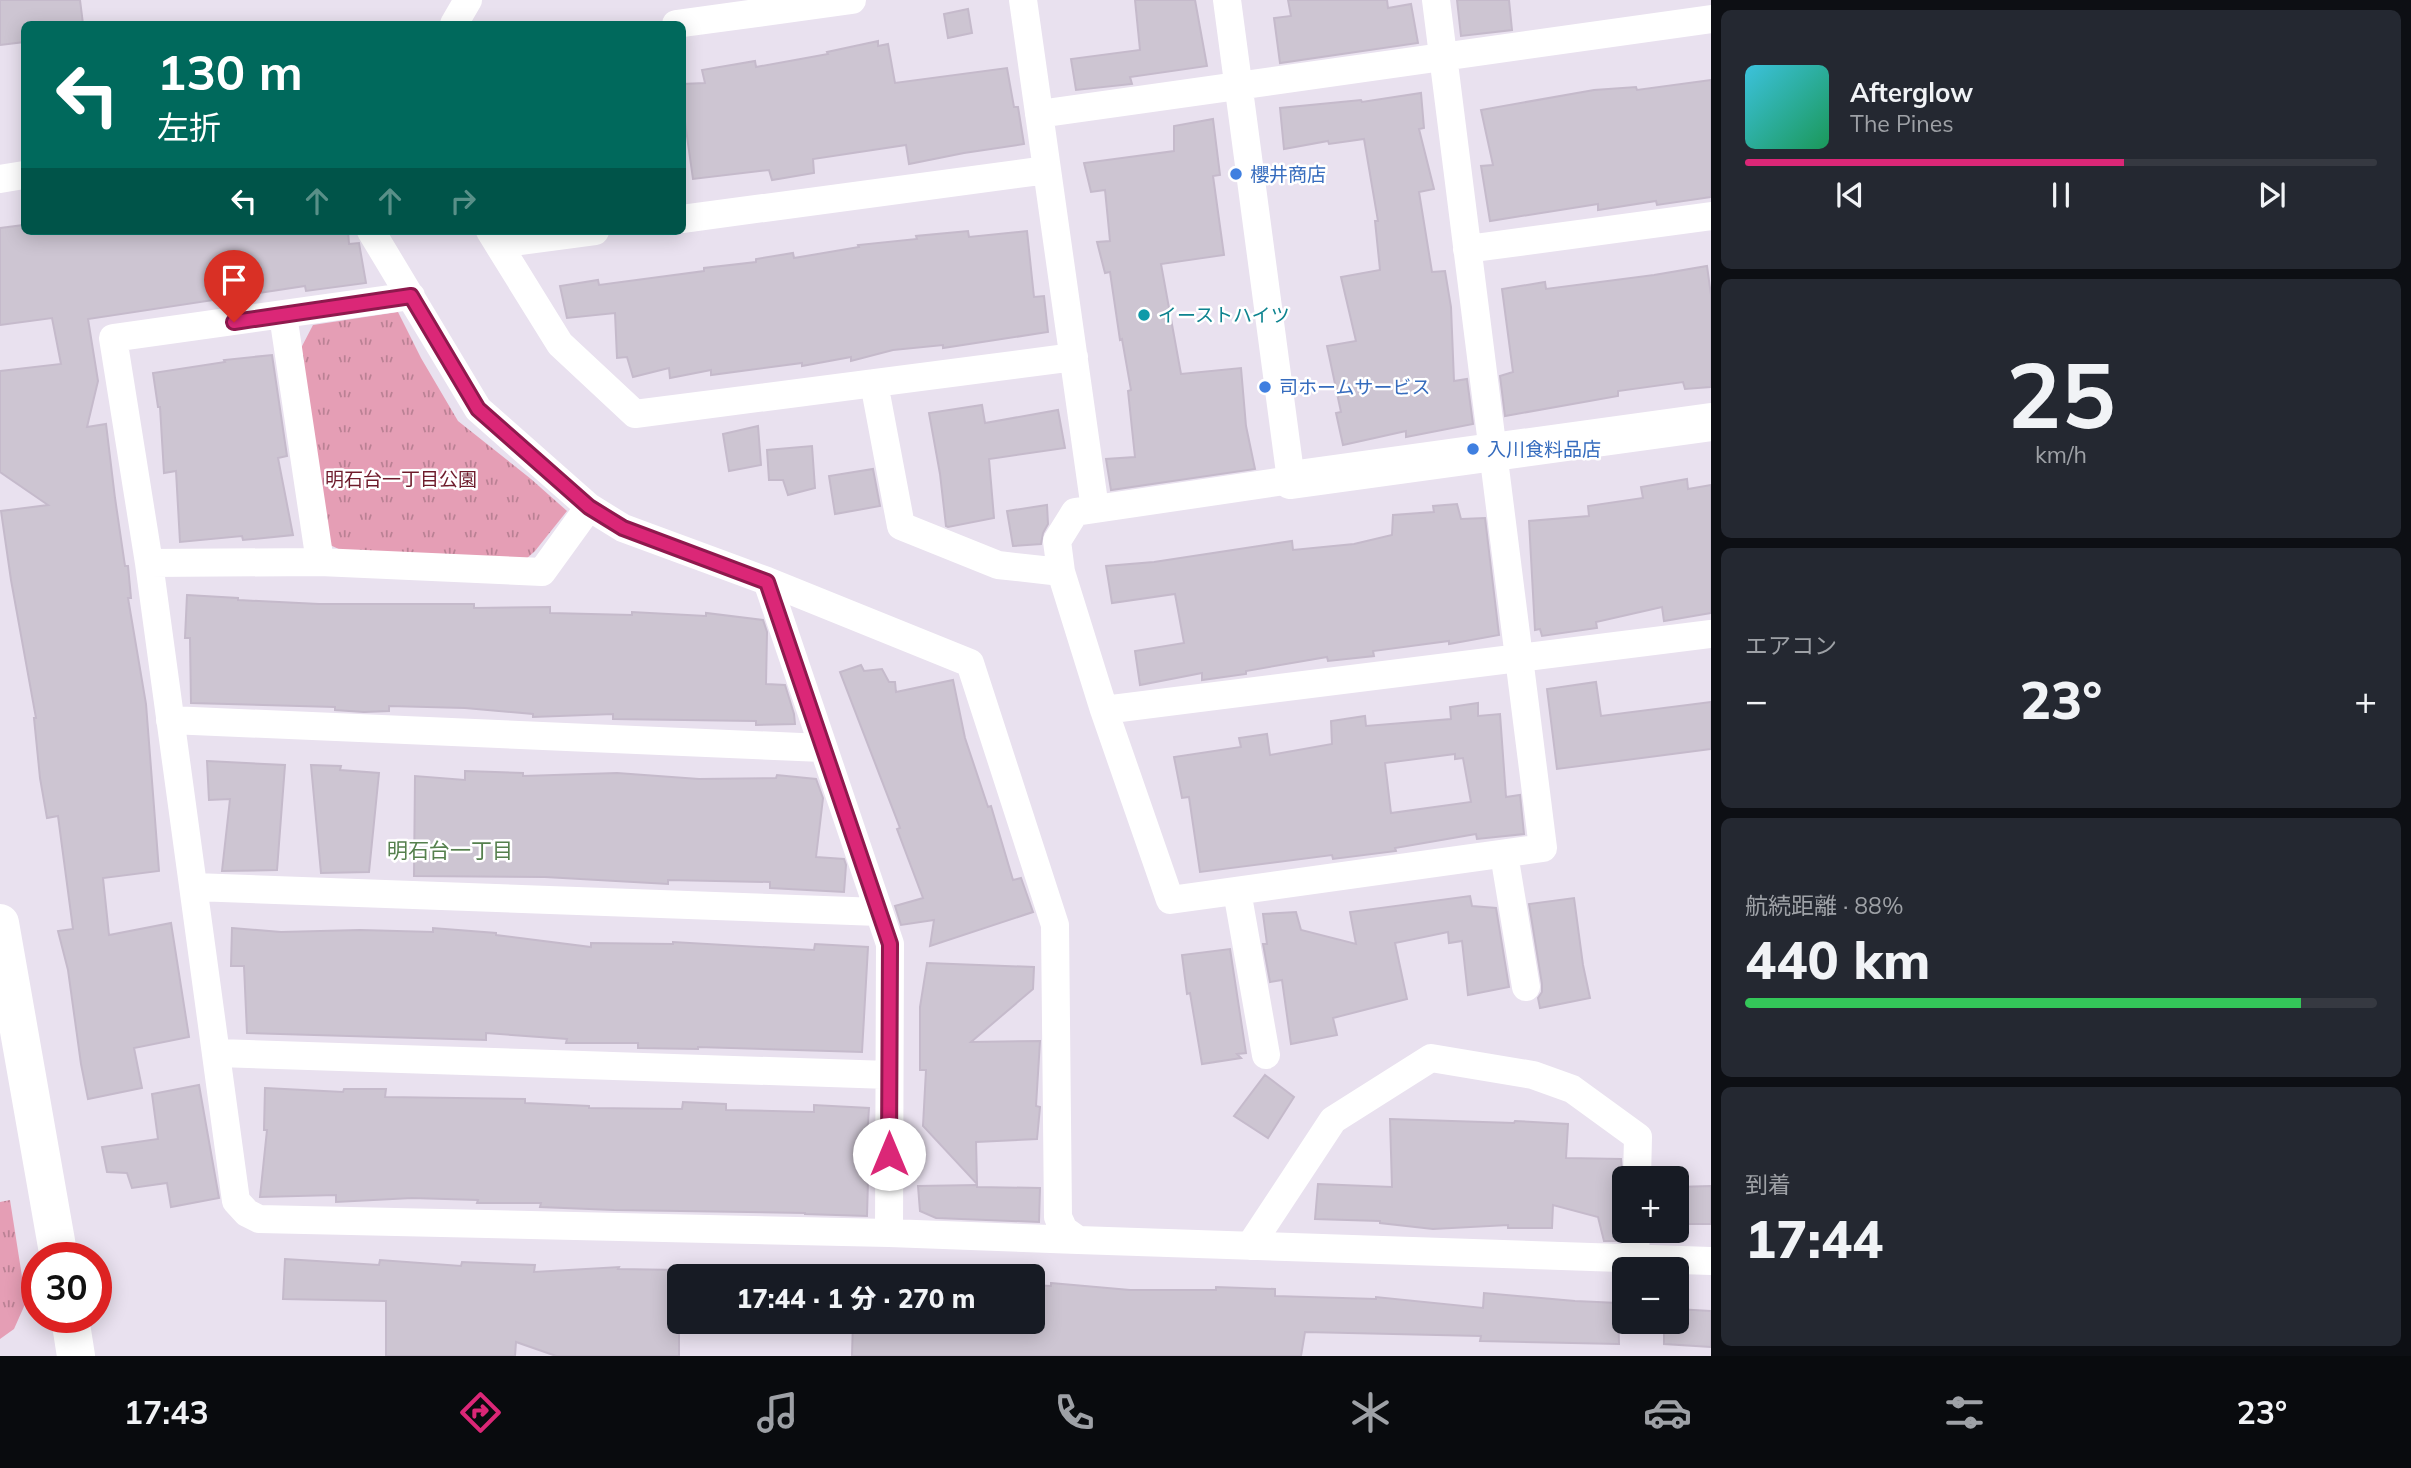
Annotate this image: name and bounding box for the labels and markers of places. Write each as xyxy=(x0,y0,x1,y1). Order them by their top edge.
place label: 櫻井商店 xyxy=(1250,162,1326,186)
marker: 櫻井商店 xyxy=(1228,166,1244,182)
pin xyxy=(204,250,264,322)
place label: イーストハイツ xyxy=(1158,303,1290,327)
marker: イーストハイツ xyxy=(1136,307,1152,323)
place label: 司ホームサービス xyxy=(1279,375,1430,399)
marker: 司ホームサービス xyxy=(1257,379,1273,395)
place label: 入川食料品店 xyxy=(1487,437,1601,461)
marker: 入川食料品店 xyxy=(1465,441,1481,457)

